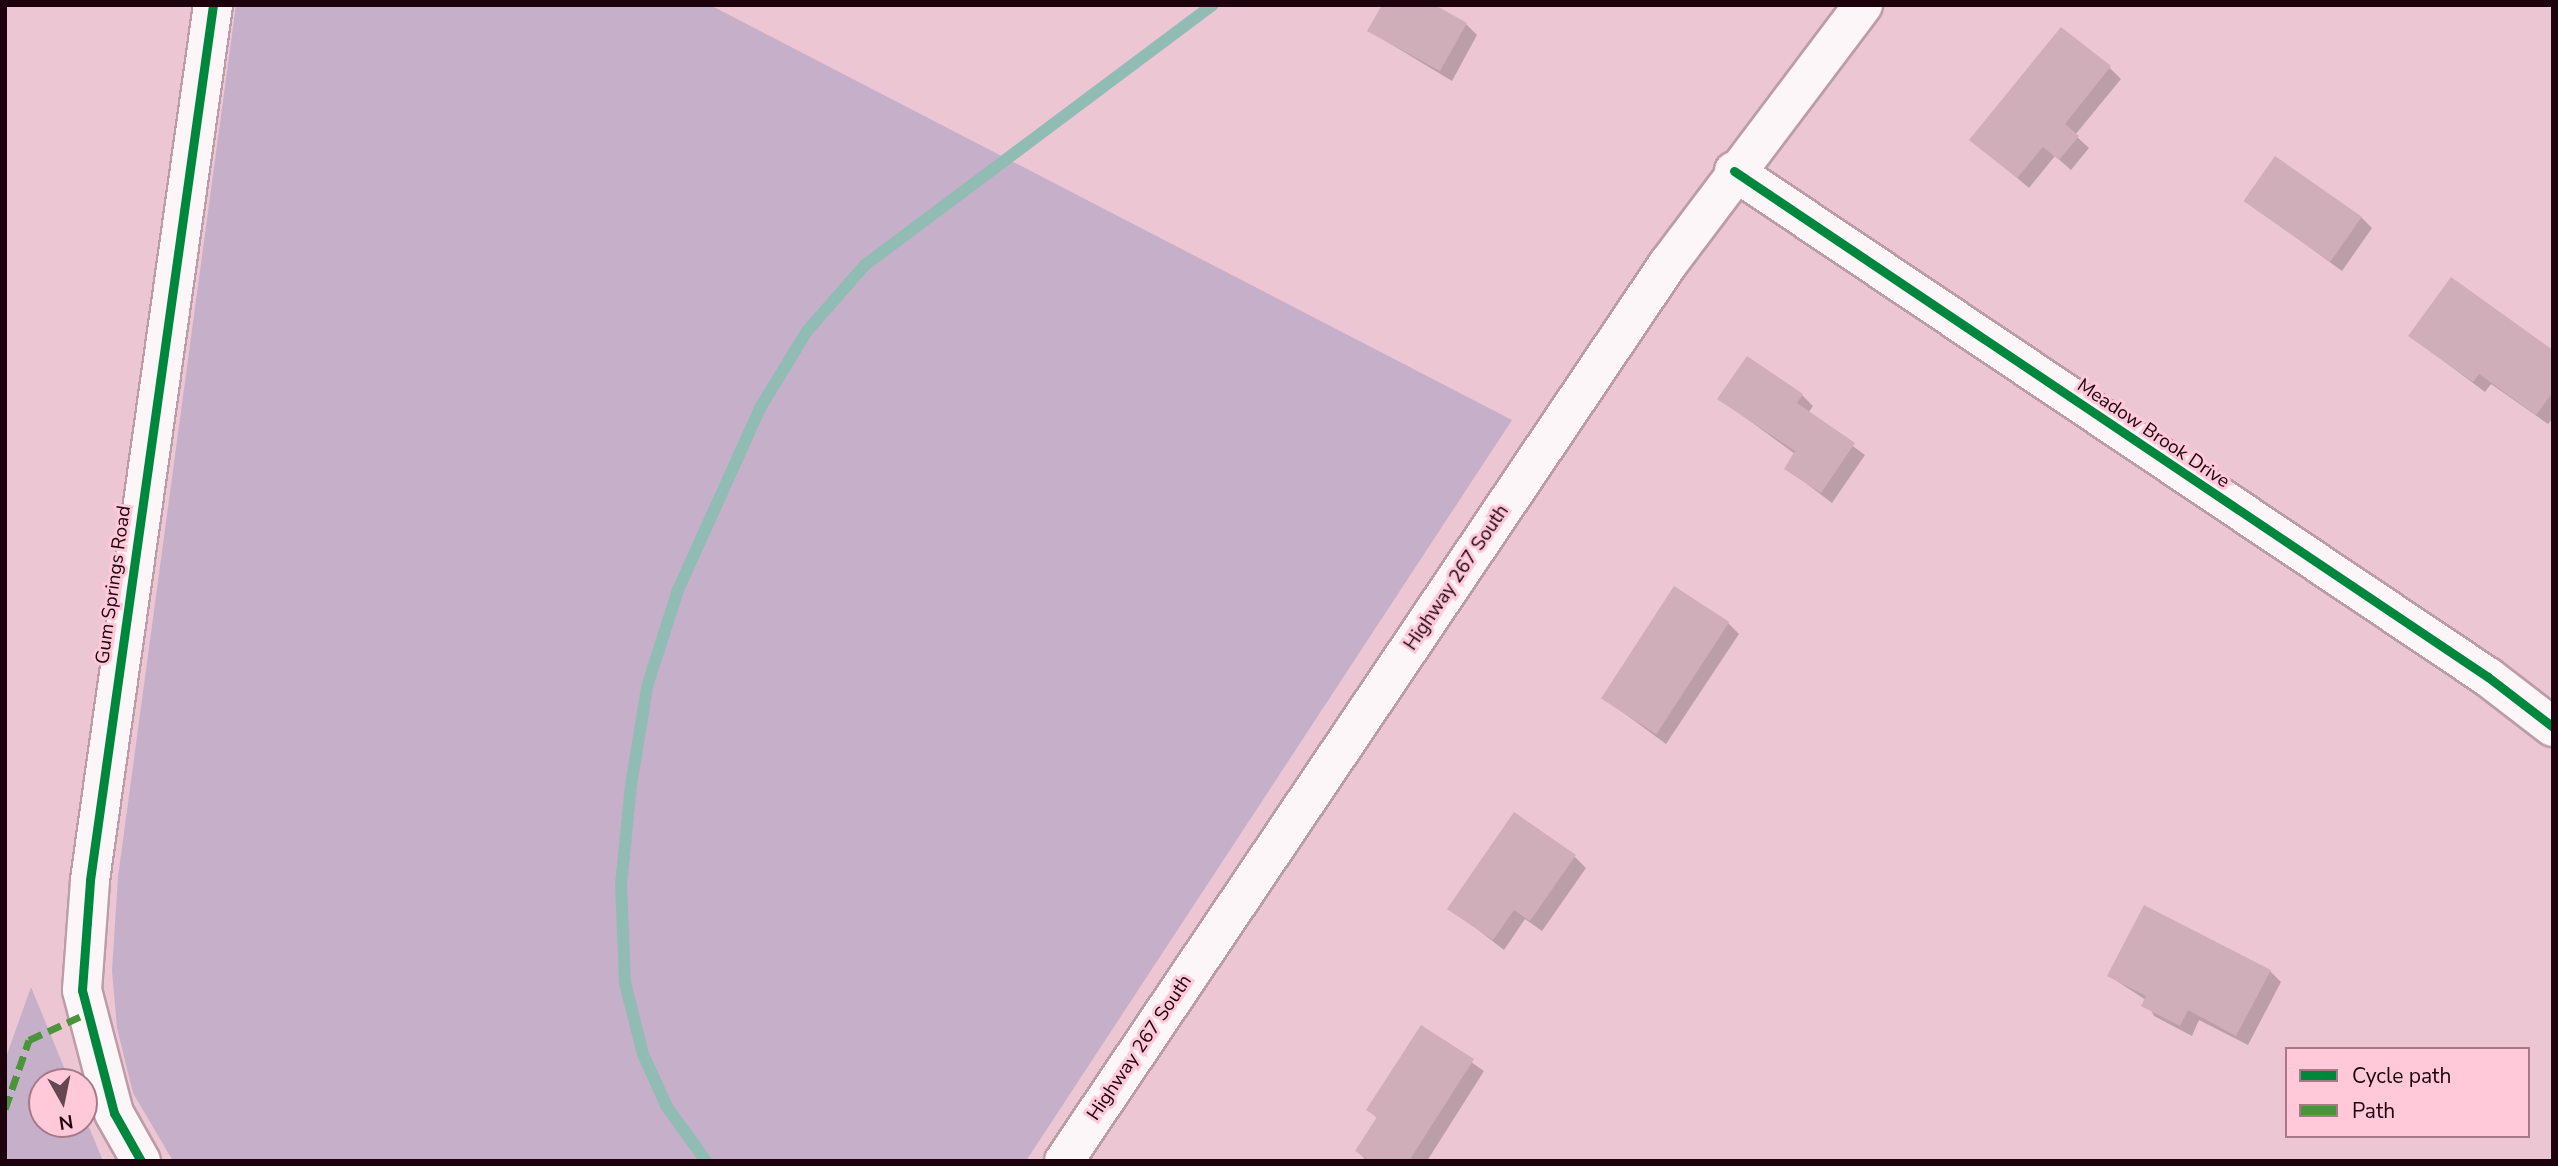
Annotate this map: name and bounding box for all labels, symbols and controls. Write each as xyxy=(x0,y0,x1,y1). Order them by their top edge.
street label: Meadow Brook Drive xyxy=(2072,375,2234,493)
street label: Highway 267 South xyxy=(1400,501,1514,655)
street label: Gum Springs Road xyxy=(92,504,136,666)
street label: Highway 267 South xyxy=(1083,971,1197,1125)
legend xyxy=(2285,1047,2530,1138)
text: Cycle path xyxy=(2352,1062,2451,1090)
north arrow xyxy=(28,1068,98,1138)
text: Path xyxy=(2352,1097,2395,1125)
text: N xyxy=(57,1108,75,1136)

